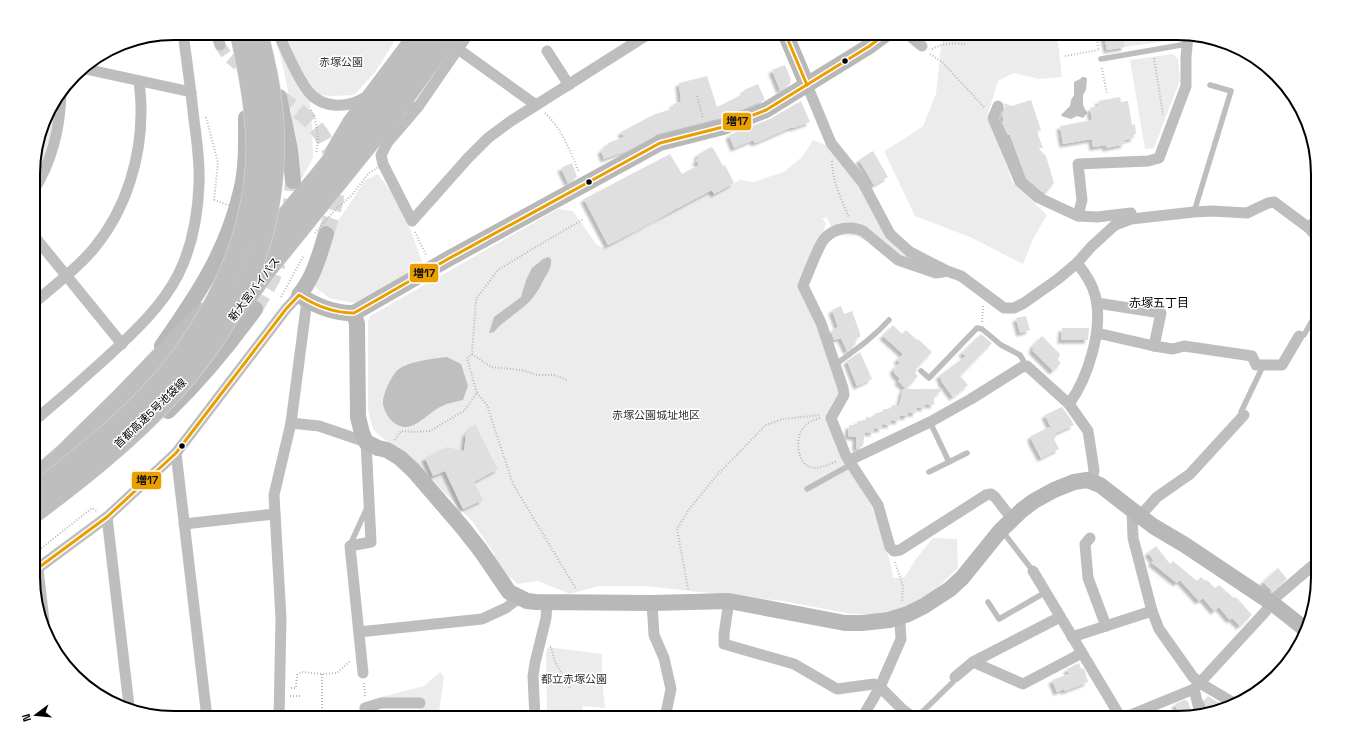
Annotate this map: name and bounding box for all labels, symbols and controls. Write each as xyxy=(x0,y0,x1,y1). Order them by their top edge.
park label: 赤塚公園 xyxy=(319,55,363,69)
unlabelled marker xyxy=(840,56,850,66)
line badge: 増17 xyxy=(722,112,752,131)
text: 増17 xyxy=(726,114,748,128)
unlabelled marker xyxy=(584,177,594,187)
street label: 新大宮バイパス xyxy=(225,254,283,324)
line badge: 増17 xyxy=(409,263,439,283)
text: 増17 xyxy=(413,266,435,280)
district label: 赤塚五丁目 xyxy=(1129,295,1189,311)
street label: 首都高速5号池袋線 xyxy=(111,375,189,451)
park label: 赤塚公園城址地区 xyxy=(612,408,700,422)
unlabelled marker xyxy=(177,441,187,451)
line badge: 増17 xyxy=(131,471,162,490)
text: 増17 xyxy=(136,473,158,487)
park label: 都立赤塚公園 xyxy=(541,672,607,686)
north arrow xyxy=(16,695,56,735)
text: N xyxy=(19,712,34,723)

